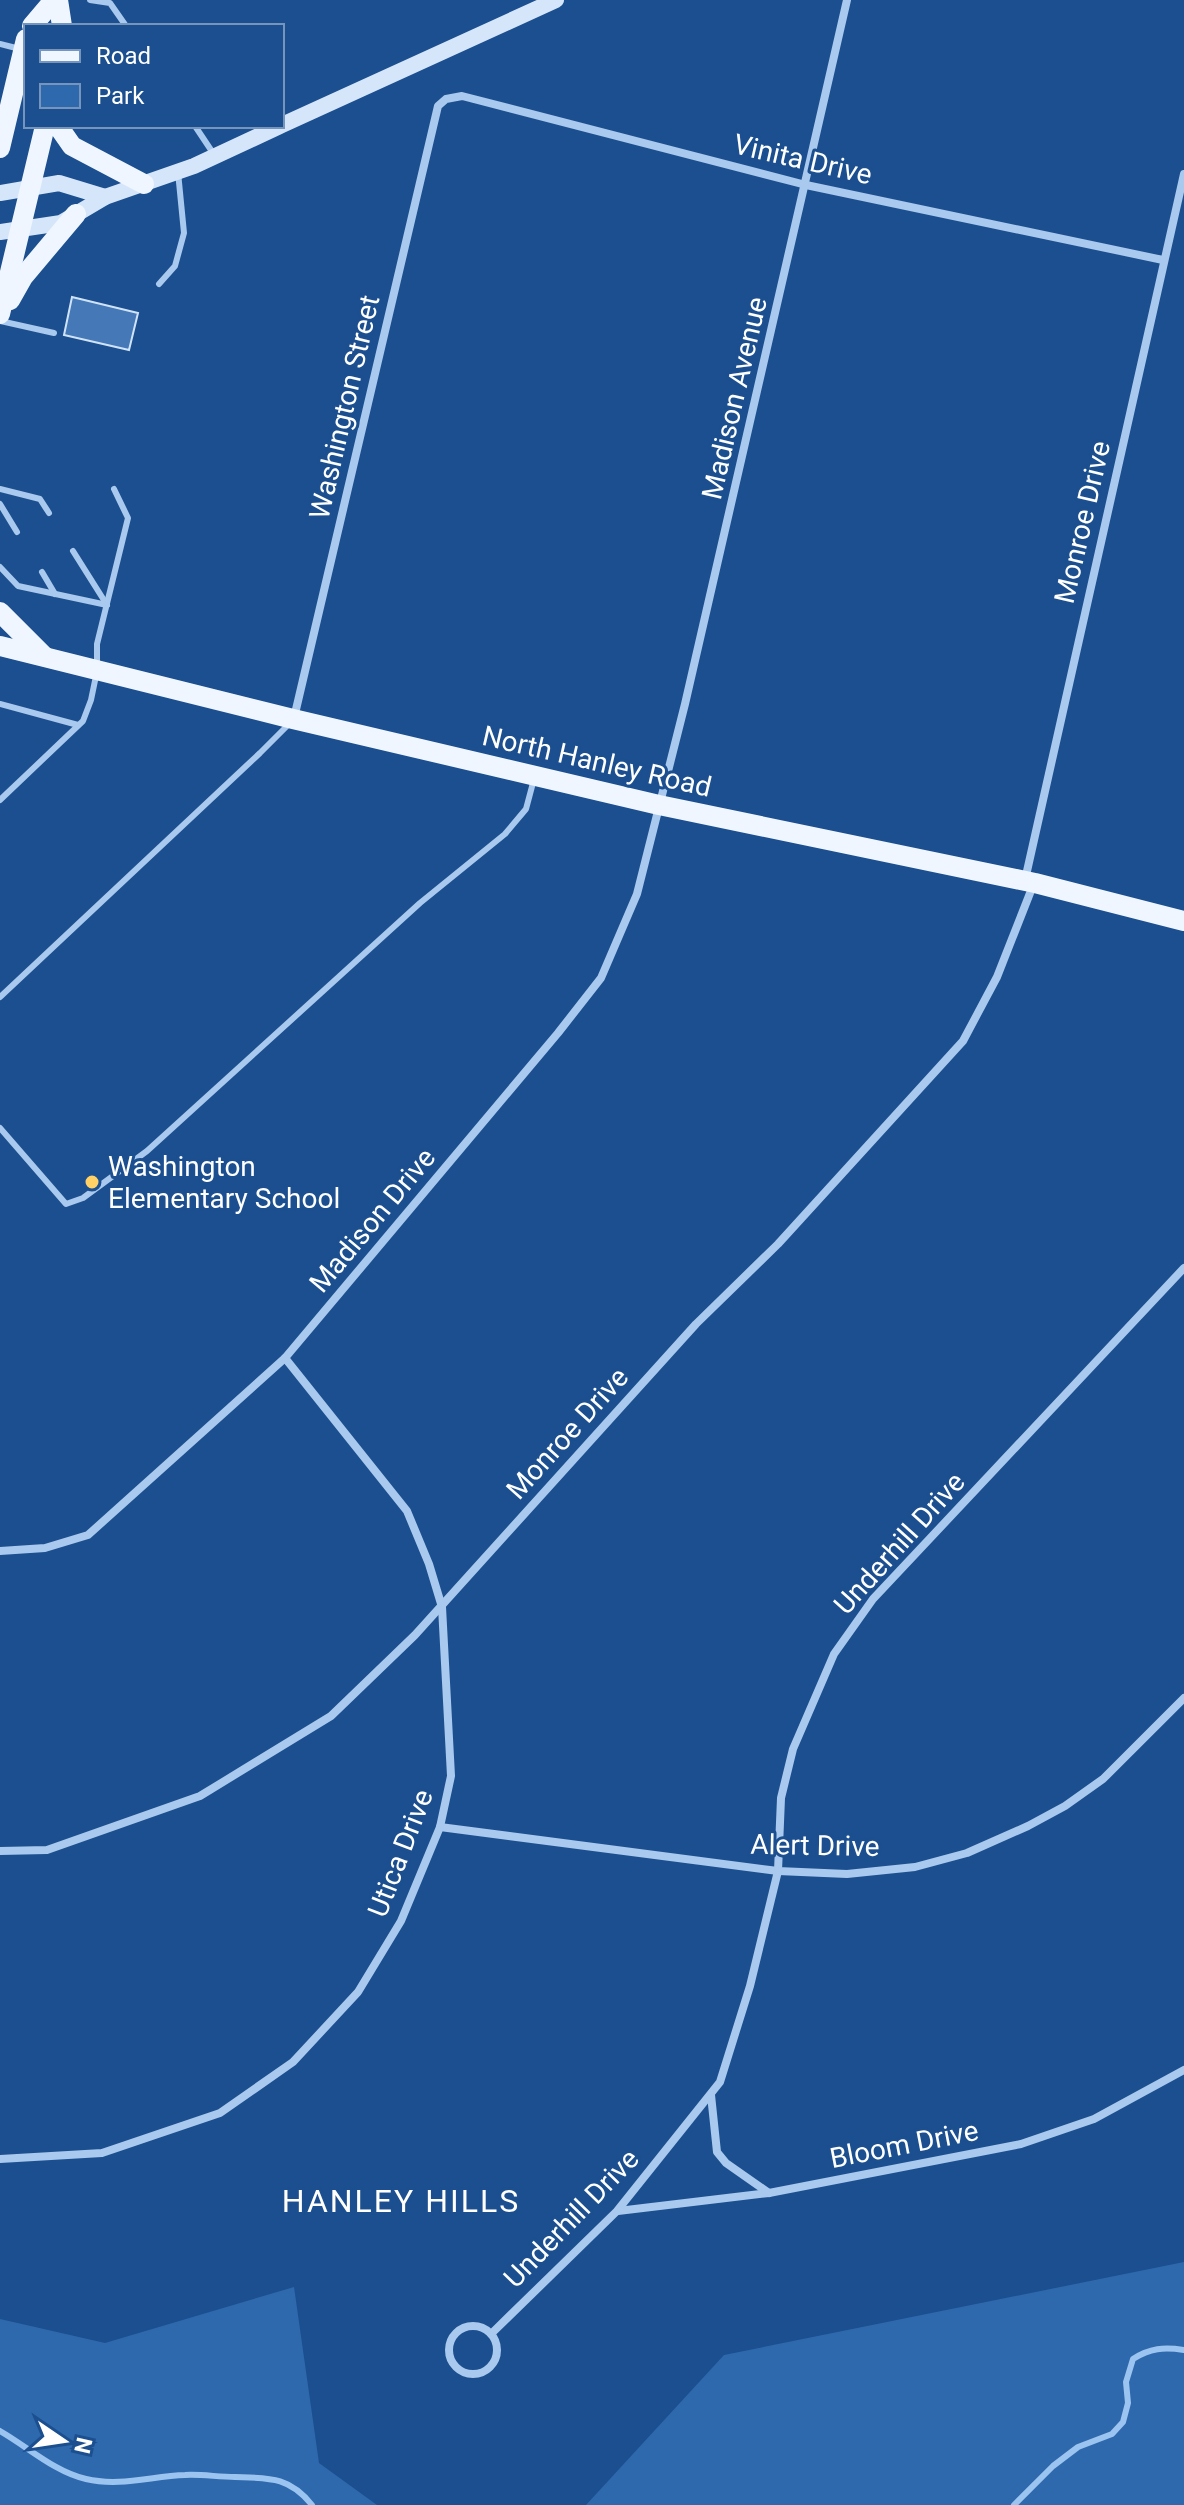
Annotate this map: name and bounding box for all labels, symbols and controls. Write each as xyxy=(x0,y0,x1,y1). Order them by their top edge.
legend xyxy=(24,24,284,128)
text: Road xyxy=(96,42,151,70)
text: Park xyxy=(96,82,145,110)
street label: Vinita Drive xyxy=(730,128,875,191)
street label: Washington Street xyxy=(303,292,386,522)
street label: Madison Avenue xyxy=(695,294,774,503)
street label: Monroe Drive xyxy=(1048,438,1117,607)
street label: North Hanley Road xyxy=(479,719,715,804)
street label: Madison Drive xyxy=(303,1142,442,1299)
place label: Washington Elementary School xyxy=(108,1150,340,1215)
marker: Washington Elementary School xyxy=(83,1173,101,1191)
street label: Monroe Drive xyxy=(500,1361,635,1506)
street label: Underhill Drive xyxy=(827,1466,972,1621)
street label: Utica Drive xyxy=(361,1785,440,1922)
street label: Alert Drive xyxy=(750,1828,880,1863)
street label: Bloom Drive xyxy=(827,2114,981,2175)
street label: Underhill Drive xyxy=(497,2142,646,2294)
district label: HANLEY HILLS xyxy=(282,2182,520,2220)
north arrow xyxy=(24,2401,104,2481)
text: N xyxy=(69,2435,97,2456)

